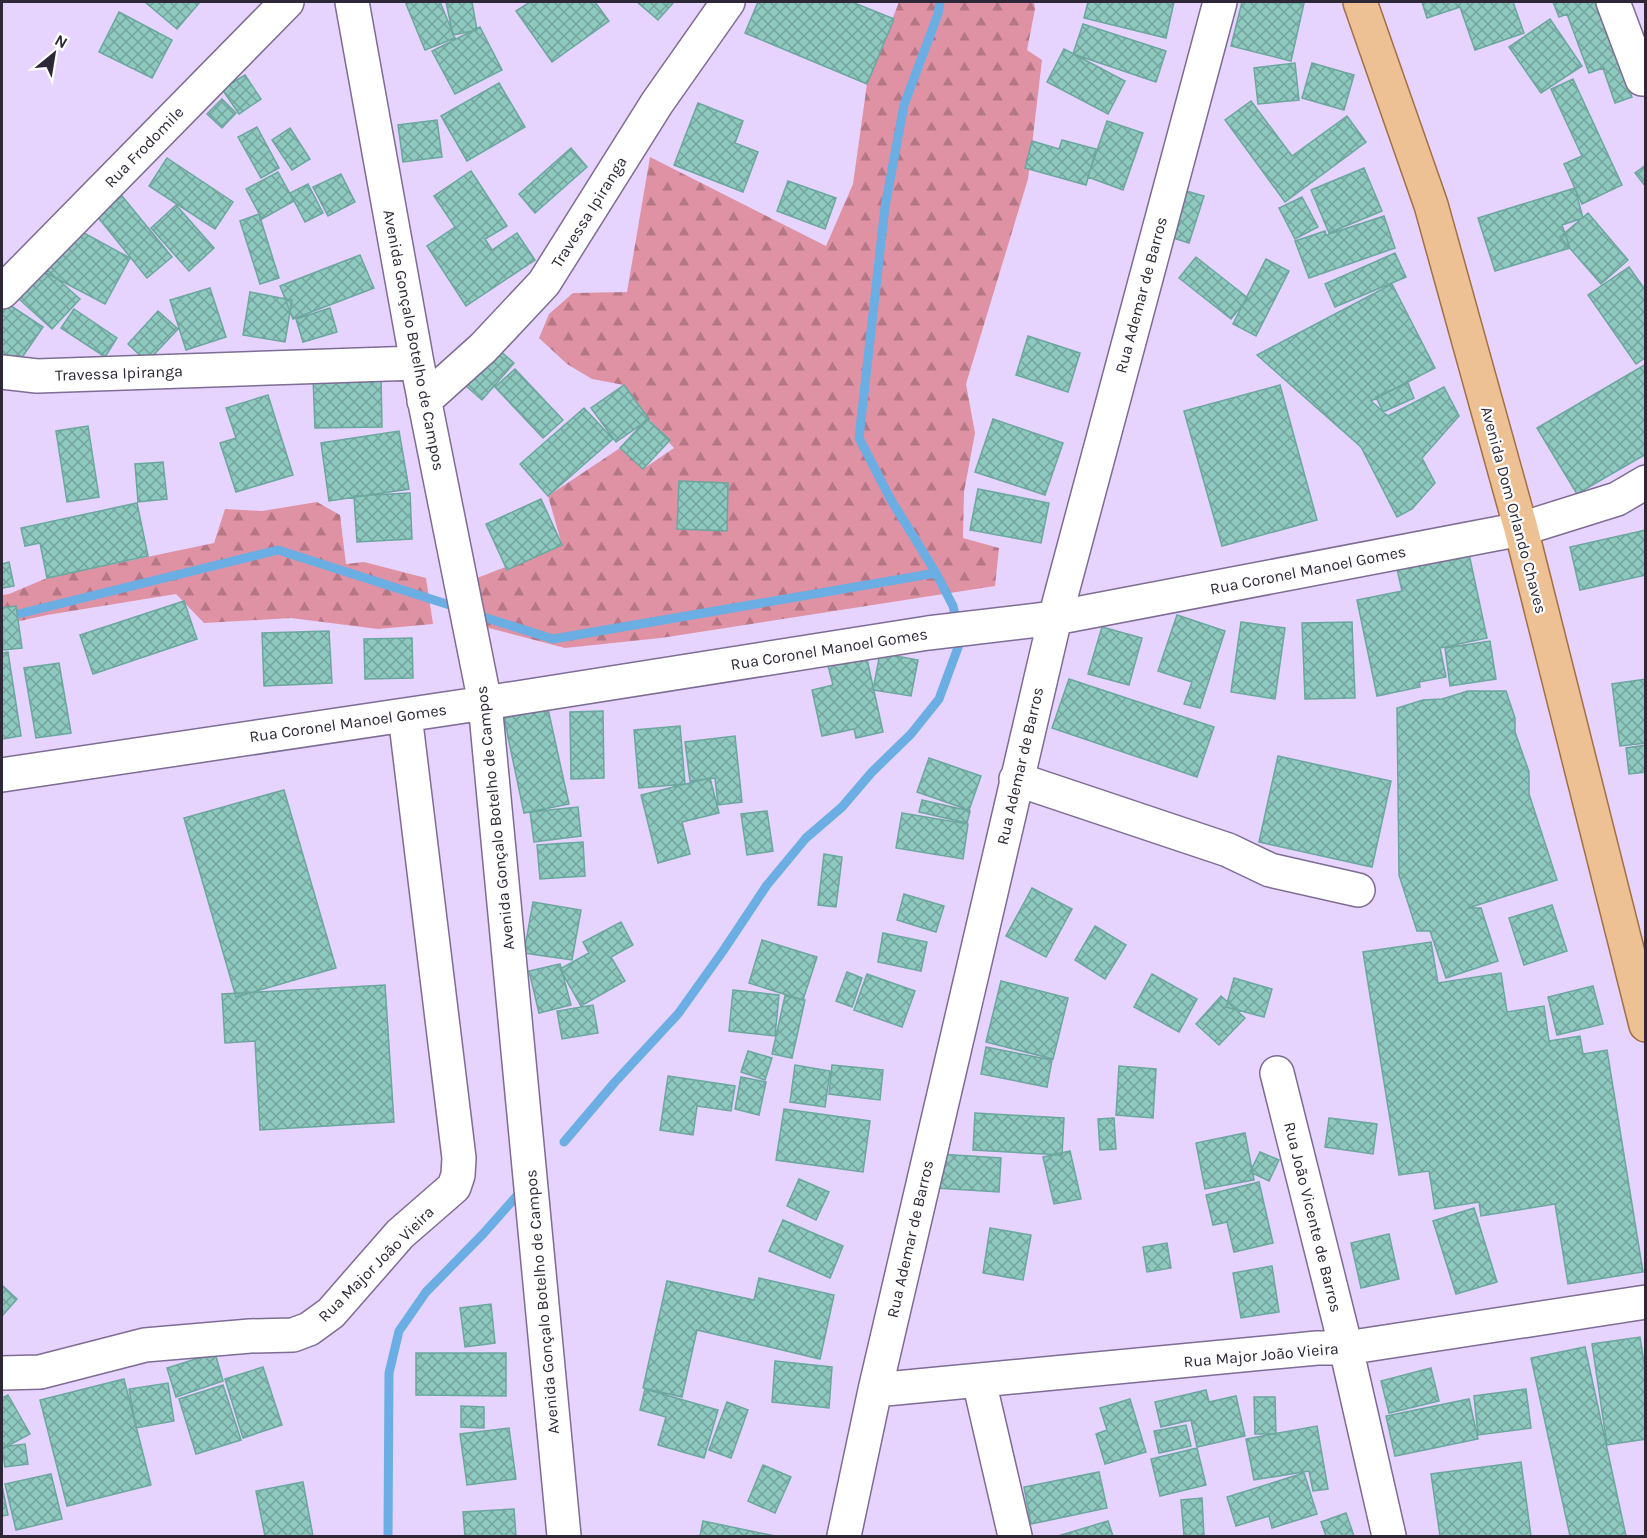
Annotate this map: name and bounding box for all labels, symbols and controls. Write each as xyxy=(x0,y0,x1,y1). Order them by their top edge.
north arrow xyxy=(24,24,84,84)
text: N xyxy=(52,30,71,53)
street label: Rua Frodomile xyxy=(100,102,188,192)
street label: Travessa Ipiranga xyxy=(547,153,631,271)
street label: Avenida Gonçalo Botelho de Campos xyxy=(379,208,449,472)
street label: Rua Ademar de Barros xyxy=(1111,215,1171,375)
street label: Travessa Ipiranga xyxy=(55,361,183,385)
street label: Avenida Dom Orlando Chaves xyxy=(1477,404,1551,616)
street label: Rua Coronel Manoel Gomes xyxy=(1208,542,1408,598)
street label: Rua Coronel Manoel Gomes xyxy=(729,624,929,674)
street label: Avenida Gonçalo Botelho de Campos xyxy=(472,685,518,951)
street label: Rua Ademar de Barros xyxy=(993,685,1047,847)
street label: Rua Coronel Manoel Gomes xyxy=(248,700,448,746)
street label: Rua João Vicente de Barros xyxy=(1280,1120,1346,1314)
street label: Rua Ademar de Barros xyxy=(883,1158,937,1320)
street label: Avenida Gonçalo Botelho de Campos xyxy=(521,1169,563,1435)
street label: Rua Major João Vieira xyxy=(314,1202,438,1326)
street label: Rua Major João Vieira xyxy=(1183,1339,1339,1371)

